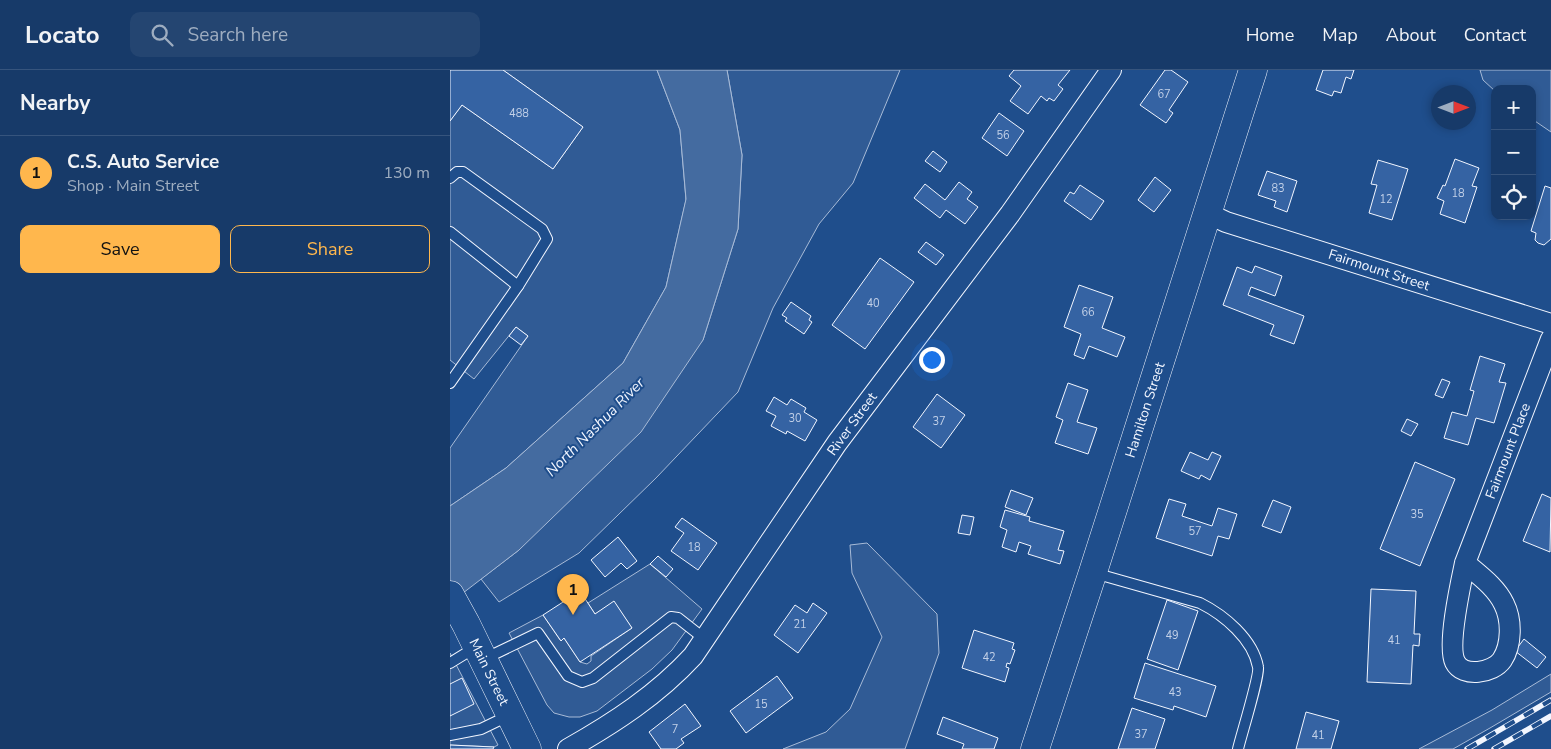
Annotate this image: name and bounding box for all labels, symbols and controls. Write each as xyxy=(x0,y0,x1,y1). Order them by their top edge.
search box xyxy=(130,12,480,57)
text: Locato xyxy=(25,19,100,51)
icon: search xyxy=(148,21,176,49)
text: Search here xyxy=(188,22,288,48)
text: Home xyxy=(1246,23,1294,47)
text: Map xyxy=(1322,23,1358,47)
text: About xyxy=(1386,23,1436,47)
text: Contact xyxy=(1464,23,1526,47)
north arrow xyxy=(1431,85,1476,130)
map controls xyxy=(1491,85,1536,220)
button: + xyxy=(1491,85,1536,130)
house number: 67 xyxy=(1157,87,1171,102)
text: Nearby xyxy=(20,89,90,117)
house number: 488 xyxy=(509,106,529,121)
house number: 56 xyxy=(996,128,1010,143)
button: − xyxy=(1491,130,1536,175)
text: C.S. Auto Service xyxy=(67,149,219,175)
text: 1 xyxy=(31,162,41,184)
text: 130 m xyxy=(383,162,430,184)
text: Shop · Main Street xyxy=(67,175,199,197)
button: locate xyxy=(1491,175,1536,220)
house number: 83 xyxy=(1271,181,1285,196)
house number: 18 xyxy=(1451,186,1465,201)
house number: 12 xyxy=(1379,192,1393,207)
button: Save xyxy=(20,225,220,273)
button: Share xyxy=(230,225,430,273)
street label: Fairmount Street xyxy=(1326,245,1432,295)
house number: 40 xyxy=(866,296,880,311)
house number: 66 xyxy=(1081,305,1095,320)
your location xyxy=(919,347,945,373)
street label: Hamilton Street xyxy=(1121,360,1169,460)
water label: North Nashua River xyxy=(541,373,649,481)
street label: River Street xyxy=(823,388,881,460)
street label: Fairmount Place xyxy=(1481,400,1535,502)
house number: 30 xyxy=(788,411,802,426)
house number: 37 xyxy=(932,414,946,429)
house number: 35 xyxy=(1410,507,1424,522)
house number: 57 xyxy=(1188,524,1202,539)
house number: 18 xyxy=(687,540,701,555)
pin: 1 xyxy=(557,574,589,615)
house number: 21 xyxy=(793,617,807,632)
house number: 49 xyxy=(1165,628,1179,643)
house number: 41 xyxy=(1387,633,1401,648)
street label: Main Street xyxy=(465,635,513,709)
house number: 42 xyxy=(982,650,996,665)
house number: 43 xyxy=(1168,685,1182,700)
house number: 15 xyxy=(754,697,768,712)
house number: 7 xyxy=(672,722,678,737)
house number: 37 xyxy=(1134,727,1148,742)
house number: 41 xyxy=(1311,728,1325,743)

